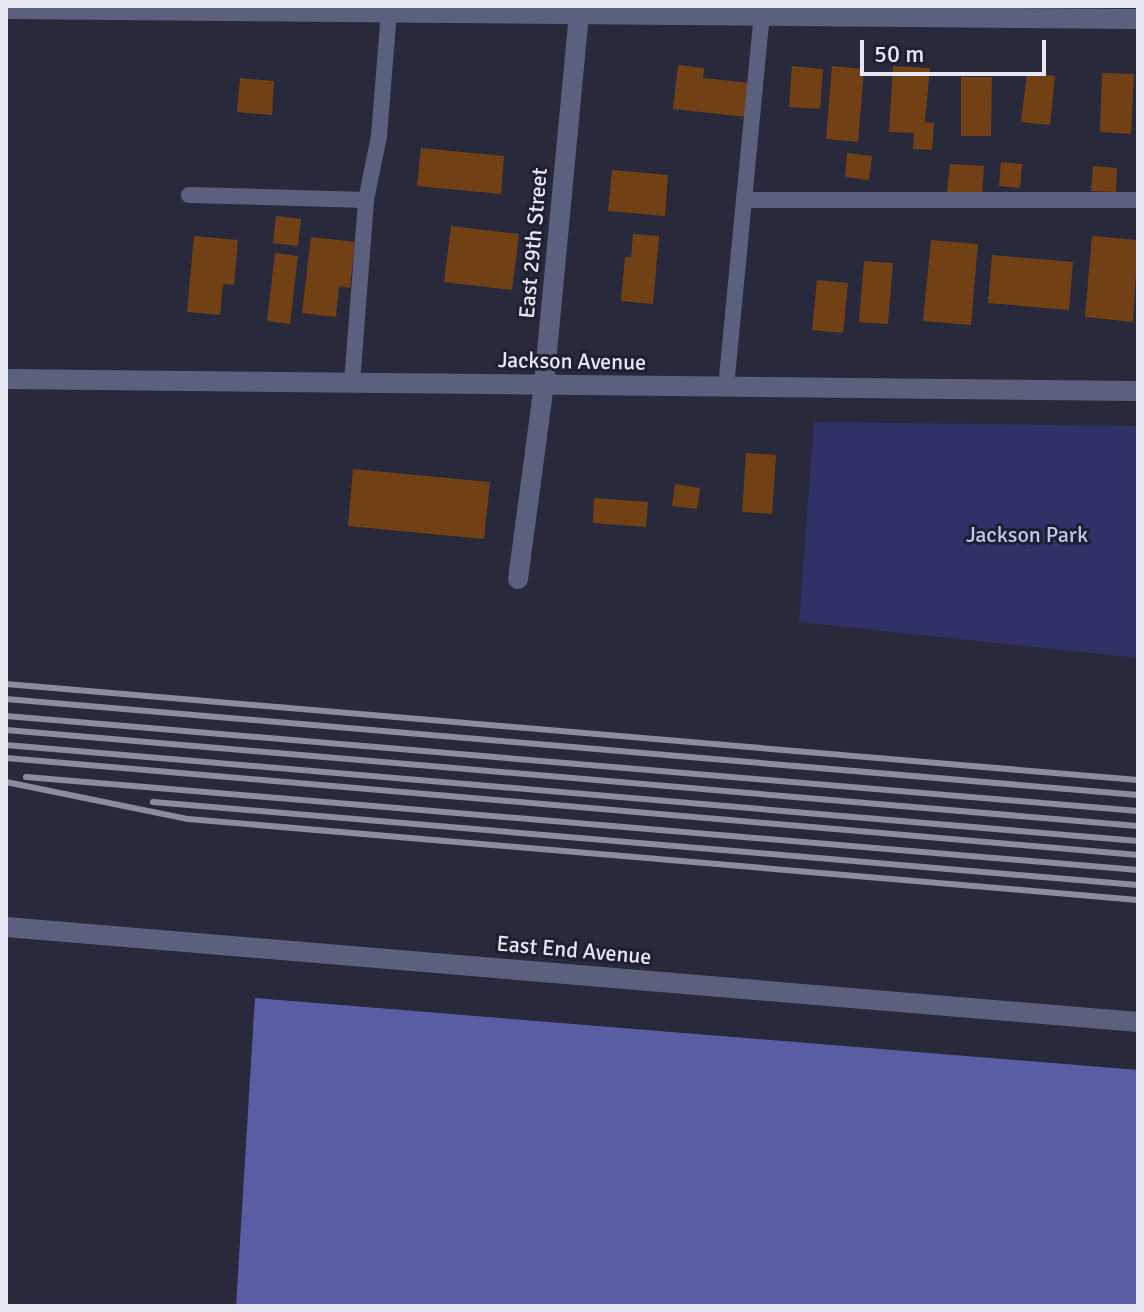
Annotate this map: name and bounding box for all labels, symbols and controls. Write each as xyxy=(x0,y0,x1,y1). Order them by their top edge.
scale bar xyxy=(864,24,1050,74)
text: 50 m xyxy=(874,39,924,69)
street label: East 29th Street xyxy=(513,167,553,319)
street label: Jackson Avenue xyxy=(498,347,646,375)
park label: Jackson Park xyxy=(966,522,1088,548)
street label: East End Avenue xyxy=(495,930,653,970)

